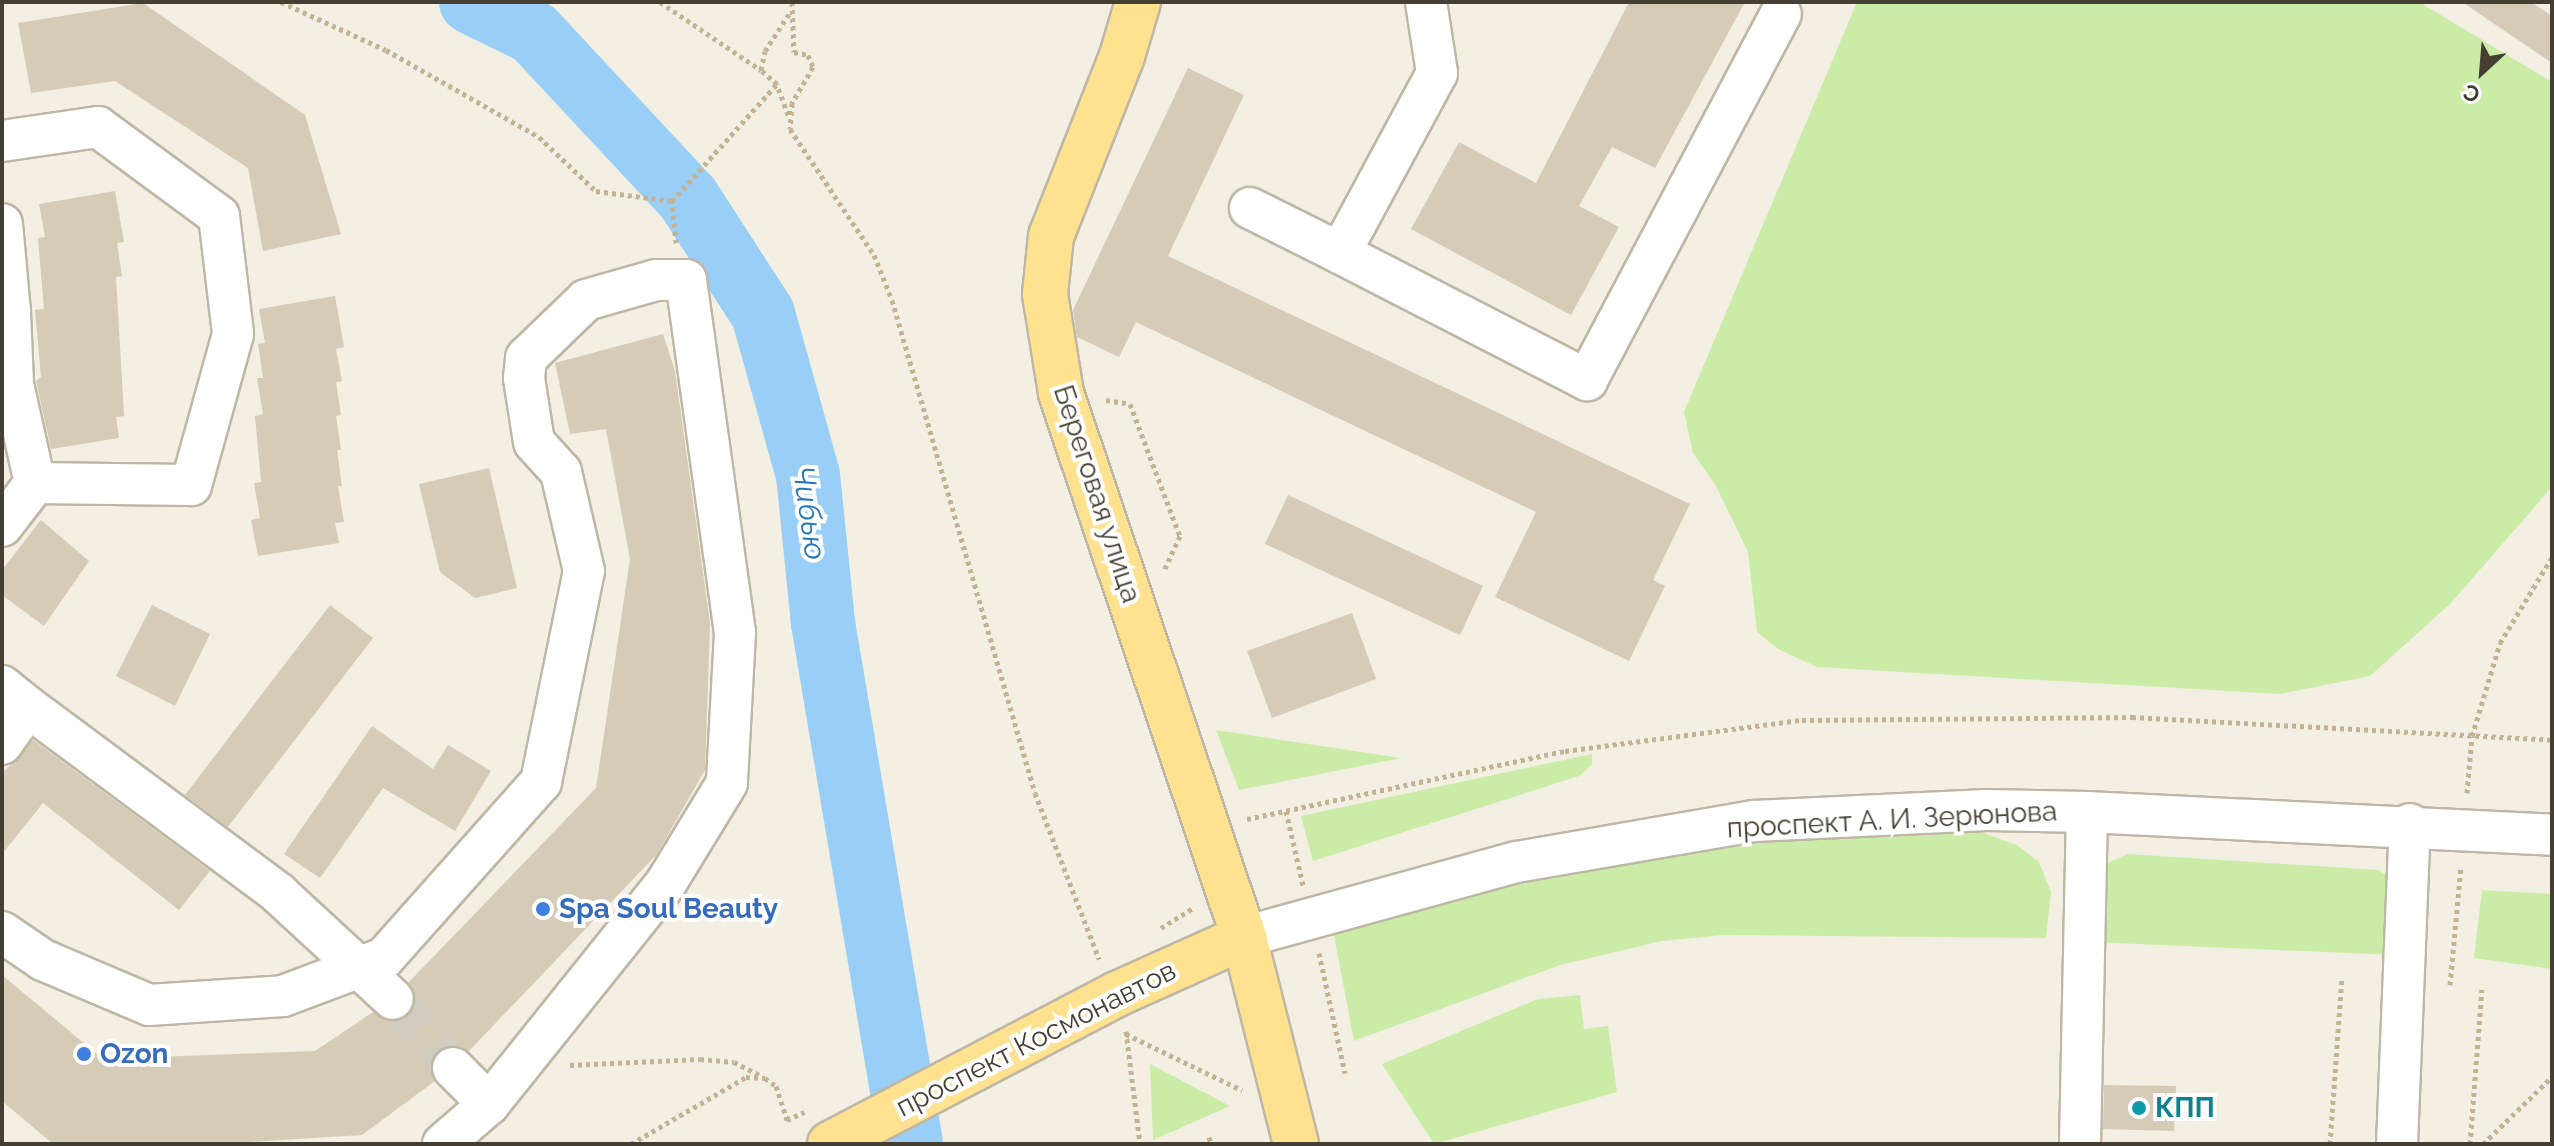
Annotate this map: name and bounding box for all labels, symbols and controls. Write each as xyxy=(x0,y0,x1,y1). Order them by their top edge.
north arrow xyxy=(2442,32,2522,112)
text: С xyxy=(2459,79,2484,109)
street label: Береговая улица xyxy=(1046,381,1148,607)
water label: Чибью xyxy=(785,464,833,562)
street label: проспект А. И. Зерюнова xyxy=(1726,795,2058,845)
place label: Spa Soul Beauty xyxy=(559,892,779,926)
marker: Spa Soul Beauty xyxy=(534,900,552,918)
street label: проспект Космонавтов xyxy=(891,954,1181,1124)
place label: Ozon xyxy=(100,1037,169,1071)
marker: Ozon xyxy=(75,1045,93,1063)
place label: КПП xyxy=(2155,1091,2215,1125)
marker: КПП xyxy=(2130,1099,2148,1117)

